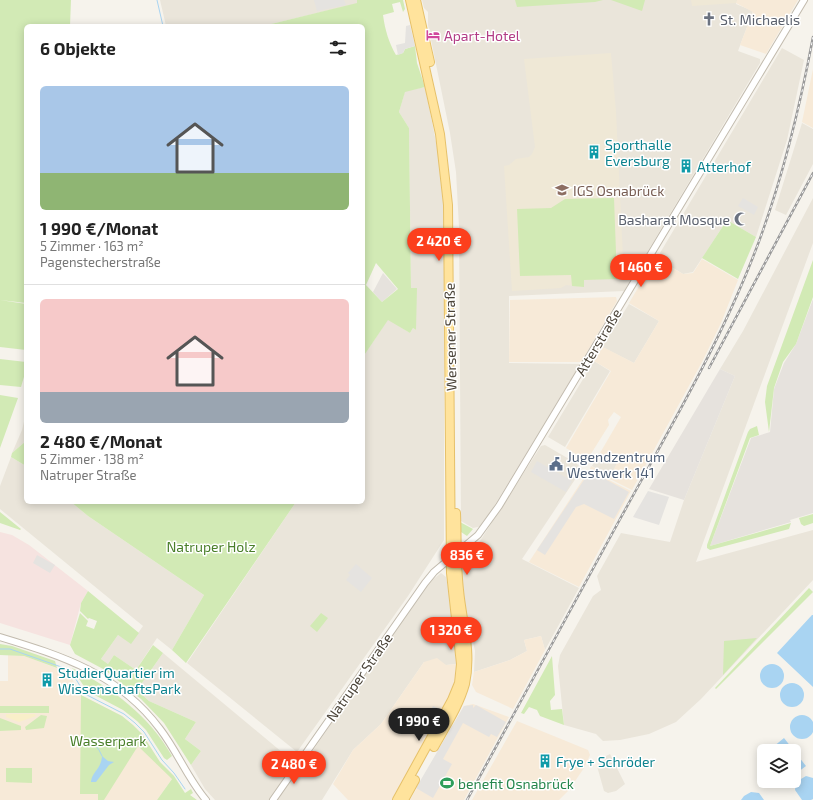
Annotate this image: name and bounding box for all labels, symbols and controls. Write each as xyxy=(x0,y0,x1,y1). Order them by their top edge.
church icon: St. Michaelis xyxy=(701,11,717,27)
place label: St. Michaelis xyxy=(720,11,800,28)
hotel icon: Apart-Hotel xyxy=(425,27,441,43)
place label: Apart-Hotel xyxy=(444,27,521,44)
icon: filters xyxy=(327,37,349,59)
text: 6 Objekte xyxy=(40,38,116,58)
icon: home xyxy=(159,112,231,184)
place label: Sporthalle Eversburg xyxy=(605,136,672,169)
building icon: Sporthalle Eversburg xyxy=(586,144,602,160)
building icon: Atterhof xyxy=(678,158,694,174)
place label: Atterhof xyxy=(697,158,751,175)
school or university icon: IGS Osnabrück xyxy=(554,182,570,198)
place label: IGS Osnabrück xyxy=(573,182,664,199)
place label: Basharat Mosque xyxy=(618,211,730,228)
mosque icon: Basharat Mosque xyxy=(733,211,749,227)
text: 1 990 €/Monat xyxy=(40,218,158,238)
pin: 2 420 € xyxy=(402,228,476,262)
text: 2 420 € xyxy=(416,233,462,249)
text: 5 Zimmer · 163 m² xyxy=(40,238,144,254)
text: Pagenstecherstraße xyxy=(40,254,161,270)
pin: 1 460 € xyxy=(604,254,678,288)
text: 1 460 € xyxy=(619,259,663,275)
street label: Wersener Straße xyxy=(441,283,459,391)
street label: Atterstraße xyxy=(571,305,625,379)
icon: home xyxy=(159,325,231,397)
text: 2 480 €/Monat xyxy=(40,431,162,451)
place label: Jugendzentrum Westwerk 141 xyxy=(567,448,665,481)
text: 5 Zimmer · 138 m² xyxy=(40,451,144,467)
public building icon: Jugendzentrum Westwerk 141 xyxy=(548,456,564,472)
text: Natruper Straße xyxy=(40,467,137,483)
park label: Natruper Holz xyxy=(166,538,256,555)
pin: 836 € xyxy=(439,542,495,576)
text: 836 € xyxy=(450,547,484,563)
pin: 1 320 € xyxy=(414,617,488,651)
text: 1 320 € xyxy=(430,622,472,638)
street label: Natruper Straße xyxy=(322,630,396,724)
place label: StudierQuartier im WissenschaftsPark xyxy=(58,664,181,697)
building icon: StudierQuartier im WissenschaftsPark xyxy=(39,672,55,688)
pin: 1 990 € xyxy=(382,708,456,742)
text: 1 990 € xyxy=(397,713,441,729)
park label: Wasserpark xyxy=(70,732,146,749)
map controls xyxy=(757,744,801,788)
button: layers xyxy=(757,744,801,788)
pin: 2 480 € xyxy=(257,751,331,785)
building icon: Frye + Schröder xyxy=(537,753,553,769)
place label: Frye + Schröder xyxy=(556,753,655,770)
text: 2 480 € xyxy=(271,756,317,772)
sports icon: benefit Osnabrück xyxy=(439,775,455,791)
place label: benefit Osnabrück xyxy=(458,775,574,792)

